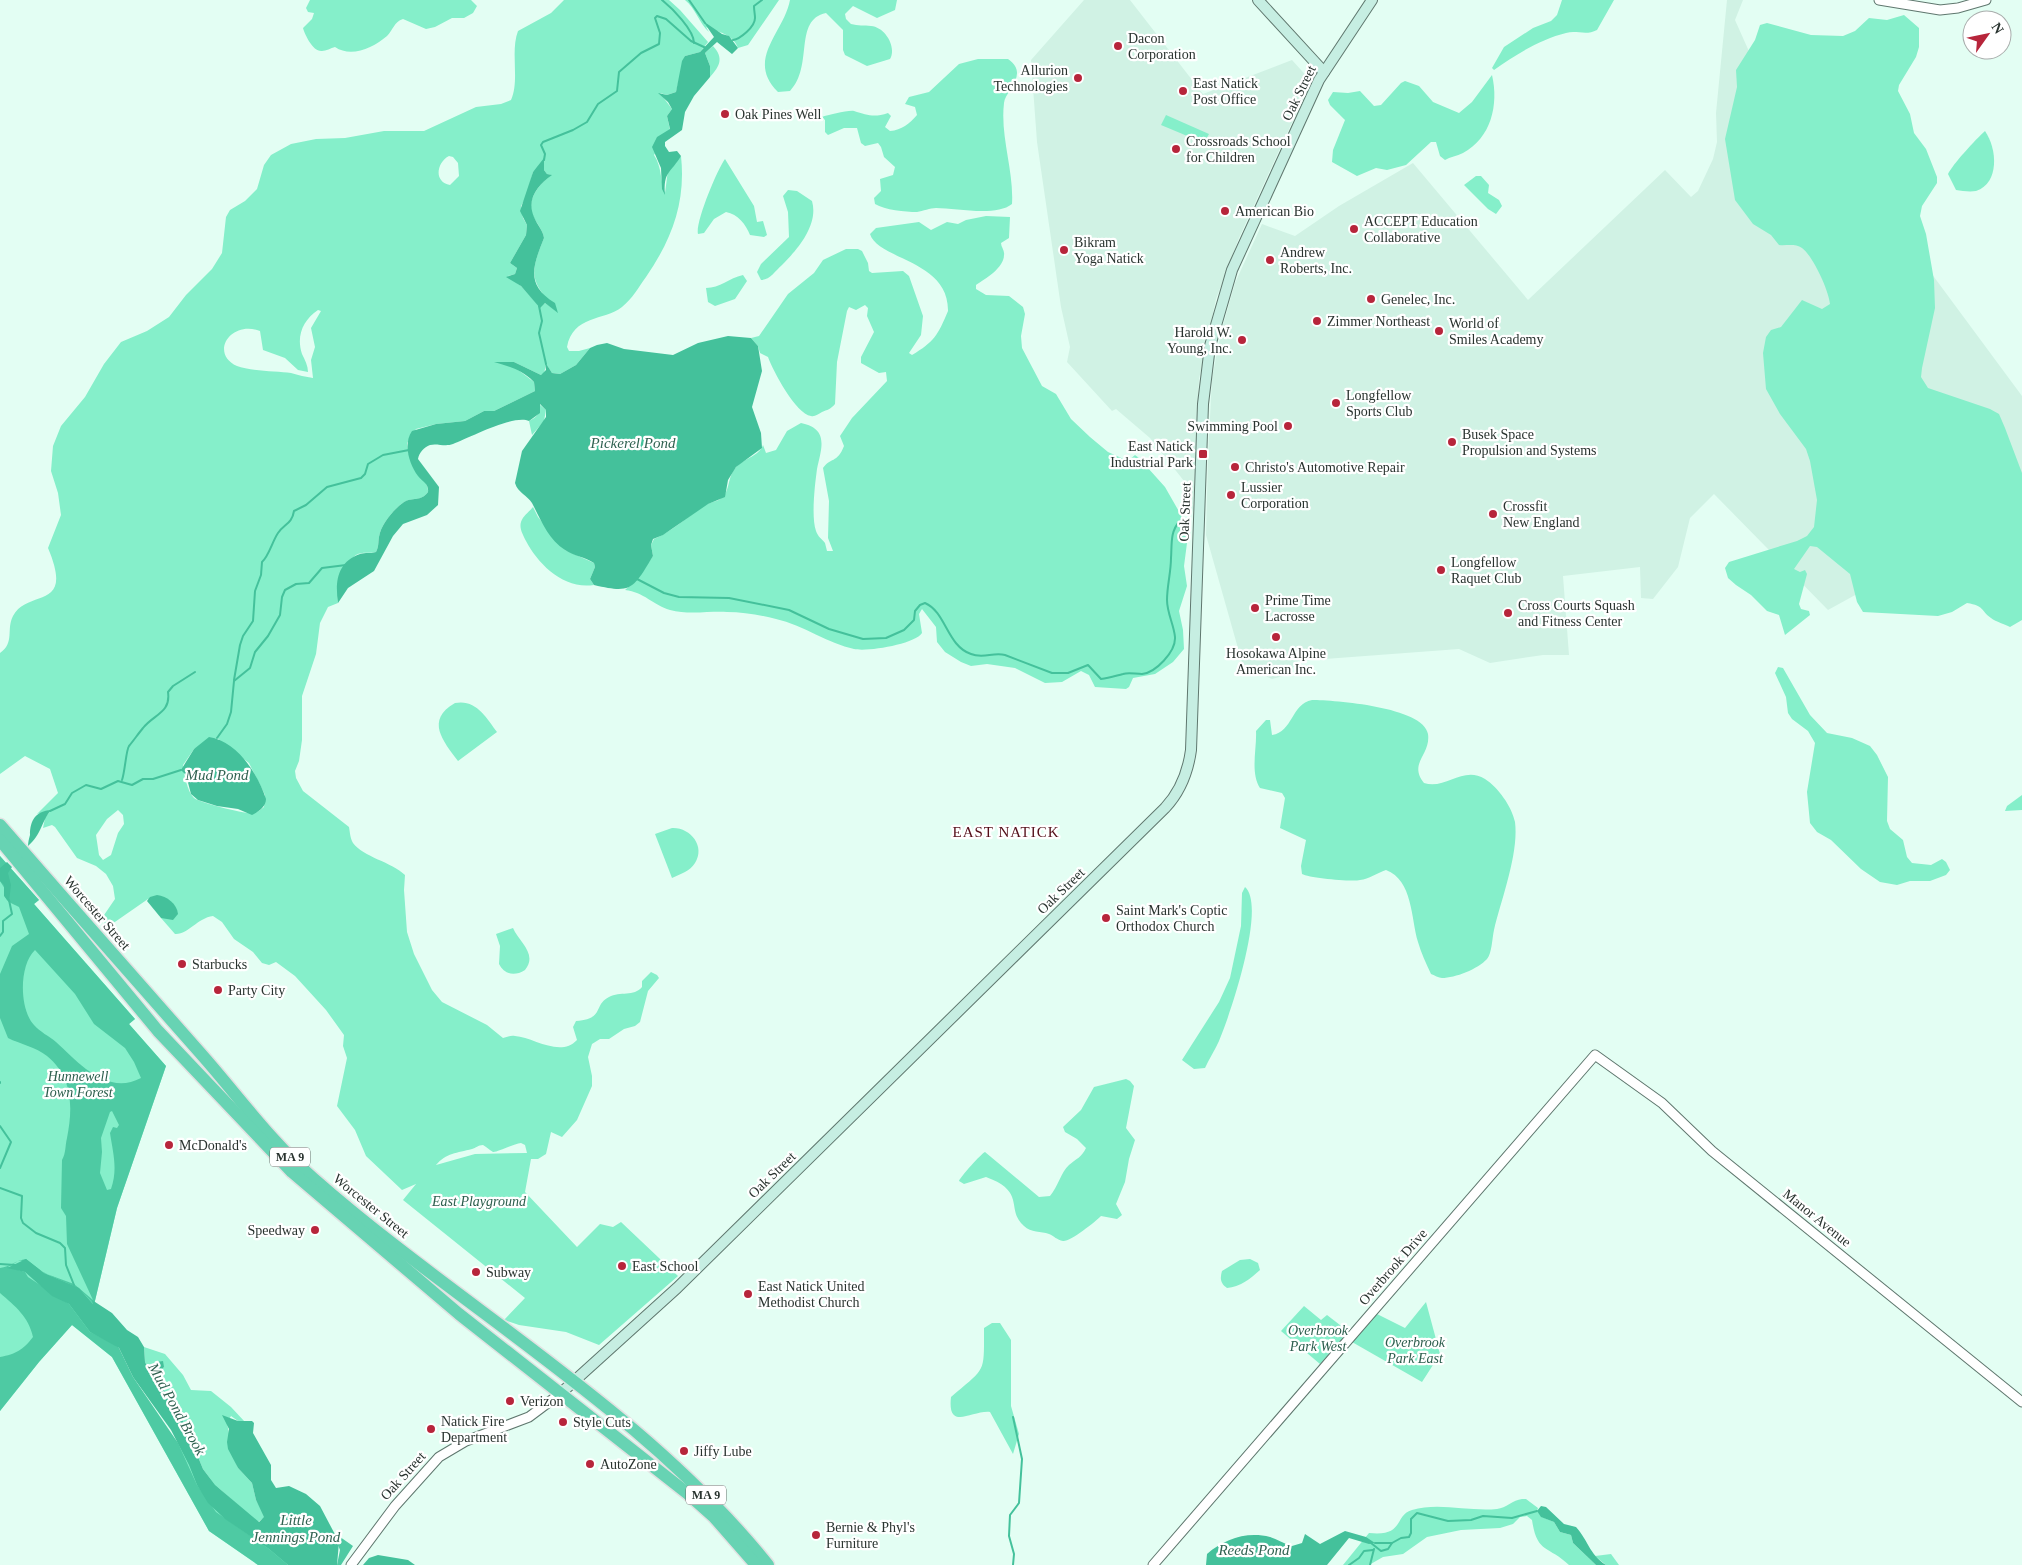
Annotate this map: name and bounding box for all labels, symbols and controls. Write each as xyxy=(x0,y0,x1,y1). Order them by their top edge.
north arrow xyxy=(1962,10,2012,60)
text: N xyxy=(1988,20,2007,37)
place label: Dacon Corporation xyxy=(1128,31,1196,62)
marker: Dacon Corporation xyxy=(1112,40,1124,52)
place label: Allurion Technologies xyxy=(994,63,1068,94)
street label: Oak Street xyxy=(1279,63,1319,123)
marker: Allurion Technologies xyxy=(1072,72,1084,84)
place label: East Natick Post Office xyxy=(1193,76,1258,107)
marker: East Natick Post Office xyxy=(1177,85,1189,97)
place label: Oak Pines Well xyxy=(735,107,822,122)
marker: Oak Pines Well xyxy=(719,108,731,120)
place label: Crossroads School for Children xyxy=(1186,134,1291,165)
marker: Crossroads School for Children xyxy=(1170,143,1182,155)
place label: American Bio xyxy=(1235,204,1314,219)
marker: American Bio xyxy=(1219,205,1231,217)
place label: ACCEPT Education Collaborative xyxy=(1364,214,1478,245)
marker: ACCEPT Education Collaborative xyxy=(1348,223,1360,235)
place label: Bikram Yoga Natick xyxy=(1074,235,1144,266)
marker: Bikram Yoga Natick xyxy=(1058,244,1070,256)
place label: Andrew Roberts, Inc. xyxy=(1280,245,1352,276)
marker: Andrew Roberts, Inc. xyxy=(1264,254,1276,266)
place label: Genelec, Inc. xyxy=(1381,292,1455,307)
marker: Genelec, Inc. xyxy=(1365,293,1377,305)
place label: Zimmer Northeast xyxy=(1327,314,1430,329)
marker: Zimmer Northeast xyxy=(1311,315,1323,327)
place label: World of Smiles Academy xyxy=(1449,316,1544,347)
place label: Harold W. Young, Inc. xyxy=(1167,325,1232,356)
marker: World of Smiles Academy xyxy=(1433,325,1445,337)
marker: Harold W. Young, Inc. xyxy=(1236,334,1248,346)
place label: Longfellow Sports Club xyxy=(1346,388,1413,419)
marker: Longfellow Sports Club xyxy=(1330,397,1342,409)
place label: Swimming Pool xyxy=(1187,419,1278,434)
marker: Swimming Pool xyxy=(1282,420,1294,432)
place label: Busek Space Propulsion and Systems xyxy=(1462,427,1597,458)
water label: Pickerel Pond xyxy=(590,435,676,451)
marker: Busek Space Propulsion and Systems xyxy=(1446,436,1458,448)
place label: East Natick Industrial Park xyxy=(1110,439,1193,470)
marker: East Natick Industrial Park xyxy=(1197,448,1209,460)
place label: Christo's Automotive Repair xyxy=(1245,460,1405,475)
marker: Christo's Automotive Repair xyxy=(1229,461,1241,473)
place label: Lussier Corporation xyxy=(1241,480,1309,511)
street label: Oak Street xyxy=(1176,482,1194,542)
marker: Lussier Corporation xyxy=(1225,489,1237,501)
place label: Crossfit New England xyxy=(1503,499,1580,530)
marker: Crossfit New England xyxy=(1487,508,1499,520)
place label: Longfellow Raquet Club xyxy=(1451,555,1521,586)
marker: Longfellow Raquet Club xyxy=(1435,564,1447,576)
place label: Prime Time Lacrosse xyxy=(1265,593,1331,624)
place label: Cross Courts Squash and Fitness Center xyxy=(1518,598,1635,629)
marker: Prime Time Lacrosse xyxy=(1249,602,1261,614)
marker: Cross Courts Squash and Fitness Center xyxy=(1502,607,1514,619)
marker: Hosokawa Alpine American Inc. xyxy=(1270,631,1282,643)
place label: Hosokawa Alpine American Inc. xyxy=(1226,646,1326,677)
water label: Mud Pond xyxy=(185,767,249,783)
district label: EAST NATICK xyxy=(953,824,1059,840)
street label: Oak Street xyxy=(1034,865,1088,917)
street label: Worcester Street xyxy=(61,873,133,953)
place label: Saint Mark's Coptic Orthodox Church xyxy=(1116,903,1227,934)
marker: Saint Mark's Coptic Orthodox Church xyxy=(1100,912,1112,924)
place label: Starbucks xyxy=(192,957,247,972)
marker: Starbucks xyxy=(176,958,188,970)
place label: Party City xyxy=(228,983,285,998)
marker: Party City xyxy=(212,984,224,996)
park label: Hunnewell Town Forest xyxy=(43,1069,114,1100)
place label: McDonald's xyxy=(179,1138,247,1153)
marker: McDonald's xyxy=(163,1139,175,1151)
road number: MA 9 xyxy=(270,1148,310,1166)
street label: Oak Street xyxy=(745,1149,799,1201)
street label: Worcester Street xyxy=(330,1171,412,1241)
street label: Manor Avenue xyxy=(1780,1186,1854,1250)
park label: East Playground xyxy=(431,1194,527,1209)
place label: Speedway xyxy=(247,1223,305,1238)
marker: Speedway xyxy=(309,1224,321,1236)
street label: Overbrook Drive xyxy=(1356,1226,1430,1308)
place label: East School xyxy=(632,1259,699,1274)
marker: East School xyxy=(616,1260,628,1272)
place label: Subway xyxy=(486,1265,531,1280)
marker: Subway xyxy=(470,1266,482,1278)
place label: East Natick United Methodist Church xyxy=(758,1279,865,1310)
marker: East Natick United Methodist Church xyxy=(742,1288,754,1300)
park label: Overbrook Park West xyxy=(1288,1323,1349,1354)
park label: Overbrook Park East xyxy=(1385,1335,1446,1366)
water label: Mud Pond Brook xyxy=(145,1359,209,1458)
place label: Verizon xyxy=(520,1394,564,1409)
marker: Verizon xyxy=(504,1395,516,1407)
place label: Natick Fire Department xyxy=(441,1414,507,1445)
place label: Style Cuts xyxy=(573,1415,631,1430)
marker: Style Cuts xyxy=(557,1416,569,1428)
marker: Natick Fire Department xyxy=(425,1423,437,1435)
place label: Jiffy Lube xyxy=(694,1444,752,1459)
marker: Jiffy Lube xyxy=(678,1445,690,1457)
street label: Oak Street xyxy=(378,1449,429,1503)
place label: AutoZone xyxy=(600,1457,657,1472)
marker: AutoZone xyxy=(584,1458,596,1470)
road number: MA 9 xyxy=(686,1486,726,1504)
water label: Little Jennings Pond xyxy=(252,1512,341,1545)
place label: Bernie & Phyl's Furniture xyxy=(826,1520,915,1551)
marker: Bernie & Phyl's Furniture xyxy=(810,1529,822,1541)
water label: Reeds Pond xyxy=(1217,1542,1290,1558)

